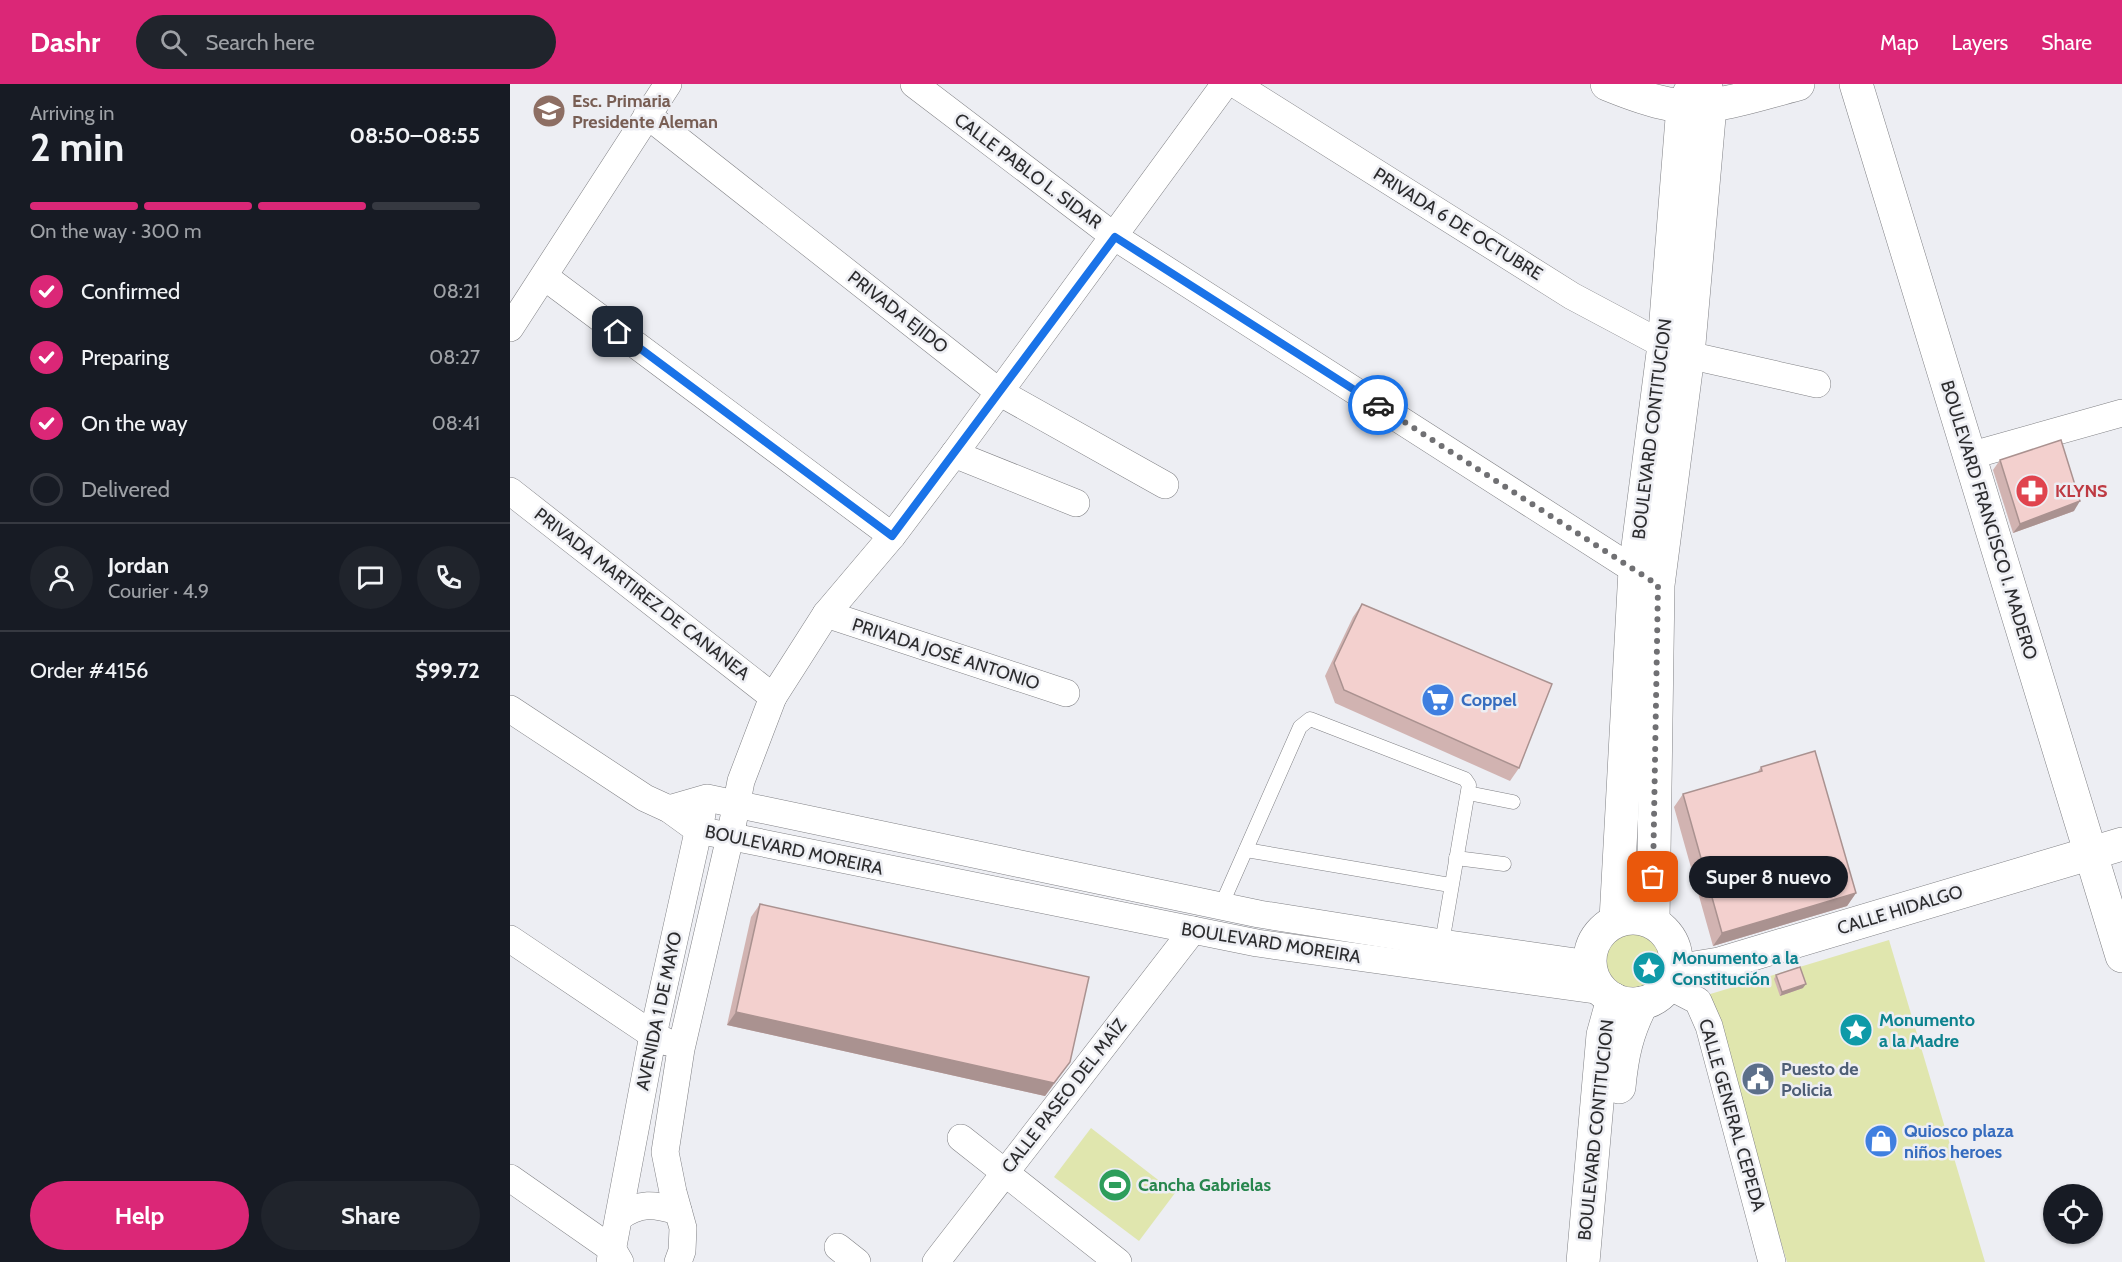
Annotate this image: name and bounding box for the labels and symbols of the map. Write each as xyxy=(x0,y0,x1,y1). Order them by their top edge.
place label: Esc. Primaria Presidente Aleman xyxy=(572,90,718,133)
school or university icon: Esc. Primaria Presidente Aleman xyxy=(531,93,567,129)
street label: CALLE PABLO L. SIDAR xyxy=(950,108,1106,234)
street label: PRIVADA 6 DE OCTUBRE xyxy=(1369,163,1547,285)
street label: PRIVADA EJIDO xyxy=(844,266,953,358)
pin xyxy=(592,306,643,357)
street label: BOULEVARD CONTITUCION xyxy=(1628,317,1676,541)
courier xyxy=(1348,375,1408,435)
street label: BOULEVARD FRANCISCO I. MADERO xyxy=(1936,378,2042,662)
pharmacy icon: KLYNS xyxy=(2014,473,2050,509)
place label: KLYNS xyxy=(2055,480,2108,502)
street label: PRIVADA MARTIREZ DE CANANEA xyxy=(530,503,754,685)
street label: PRIVADA JOSÉ ANTONIO xyxy=(849,613,1043,695)
supermarket icon: Coppel xyxy=(1420,682,1456,718)
place label: Coppel xyxy=(1461,689,1517,711)
street label: BOULEVARD MOREIRA xyxy=(703,820,885,880)
pin xyxy=(1627,851,1678,902)
callout: Super 8 nuevo xyxy=(1689,856,1848,898)
street label: CALLE HIDALGO xyxy=(1835,880,1966,940)
street label: BOULEVARD MOREIRA xyxy=(1180,918,1362,968)
street label: AVENIDA 1 DE MAYO xyxy=(631,930,687,1092)
place label: Monumento a la Constitución xyxy=(1672,947,1799,990)
place icon: Monumento a la Constitución xyxy=(1631,950,1667,986)
place label: Monumento a la Madre xyxy=(1879,1009,1975,1052)
place icon: Monumento a la Madre xyxy=(1838,1012,1874,1048)
street label: CALLE PASEO DEL MAÍZ xyxy=(997,1015,1131,1177)
street label: CALLE GENERAL CEPEDA xyxy=(1694,1016,1770,1214)
street label: BOULEVARD CONTITUCION xyxy=(1573,1018,1619,1242)
place label: Puesto de Policia xyxy=(1781,1058,1859,1101)
public building icon: Puesto de Policia xyxy=(1740,1061,1776,1097)
place label: Quiosco plaza niños heroes xyxy=(1904,1120,2014,1163)
shop icon: Quiosco plaza niños heroes xyxy=(1863,1123,1899,1159)
sports icon: Cancha Gabrielas xyxy=(1097,1167,1133,1203)
place label: Cancha Gabrielas xyxy=(1138,1174,1271,1196)

